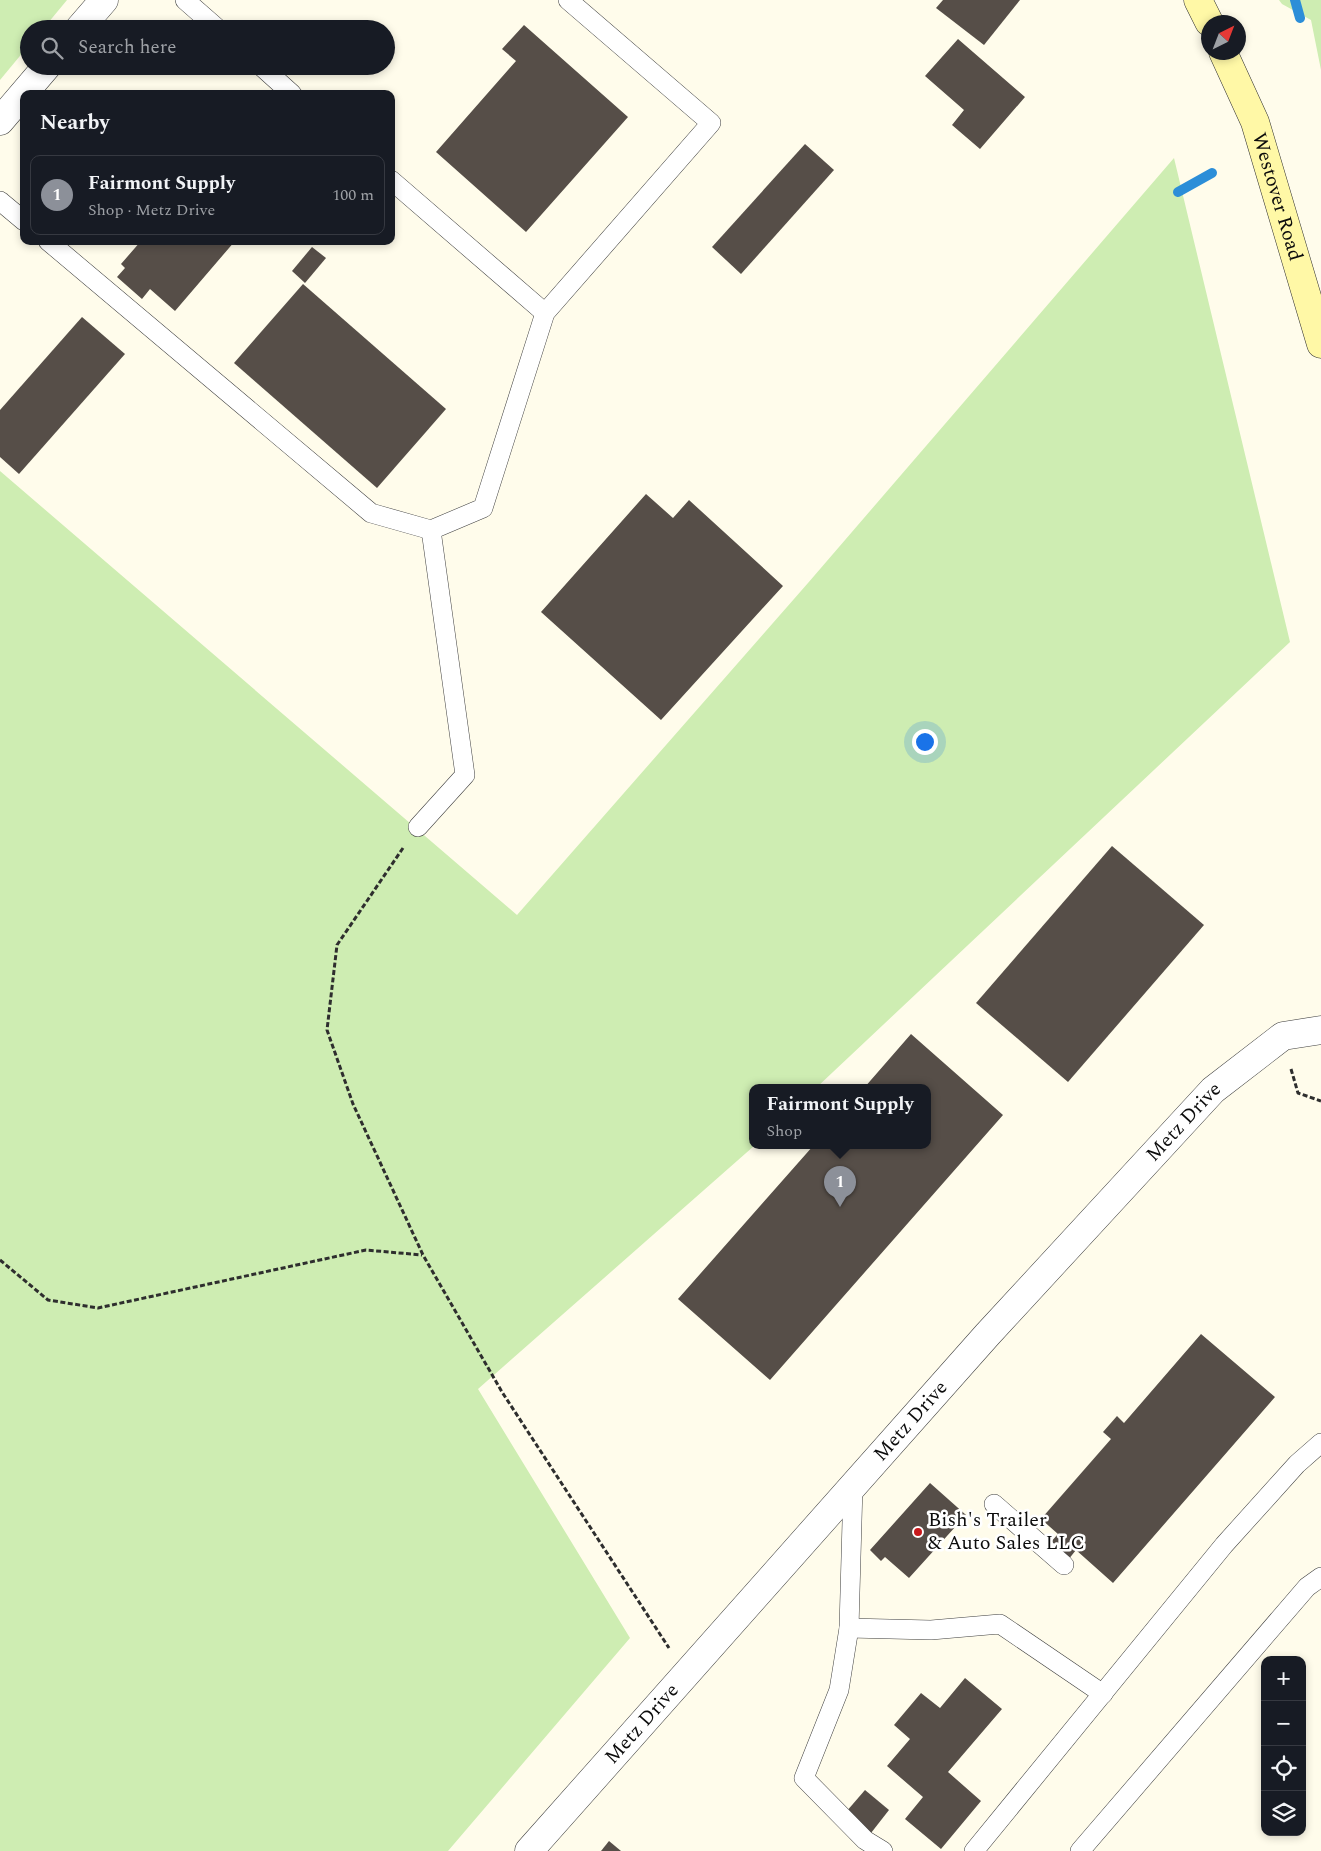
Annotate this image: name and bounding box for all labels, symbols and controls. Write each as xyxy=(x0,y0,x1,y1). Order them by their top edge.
north arrow xyxy=(1201,15,1246,60)
search box xyxy=(20,20,395,75)
text: Search here xyxy=(78,33,177,62)
icon: search xyxy=(38,34,66,62)
text: Nearby xyxy=(40,107,110,139)
street label: Westover Road xyxy=(1244,129,1311,265)
text: Fairmont Supply xyxy=(88,169,235,198)
text: 1 xyxy=(53,183,61,207)
text: 100 m xyxy=(332,183,374,207)
text: Shop · Metz Drive xyxy=(88,198,215,222)
your location xyxy=(912,729,938,755)
street label: Metz Drive xyxy=(1139,1074,1227,1169)
popup xyxy=(749,1084,931,1149)
text: Fairmont Supply xyxy=(767,1090,913,1119)
text: Shop xyxy=(767,1119,802,1143)
pin: 1 xyxy=(824,1166,856,1207)
street label: Metz Drive xyxy=(866,1374,955,1468)
place label: Bish's Trailer & Auto Sales LLC xyxy=(928,1505,1085,1558)
marker: Bish's Trailer & Auto Sales LLC xyxy=(912,1526,924,1538)
map controls xyxy=(1261,1656,1306,1836)
button: + xyxy=(1261,1656,1306,1701)
street label: Metz Drive xyxy=(598,1677,686,1771)
button: − xyxy=(1261,1701,1306,1746)
button: locate xyxy=(1261,1746,1306,1791)
button: layers xyxy=(1261,1791,1306,1836)

